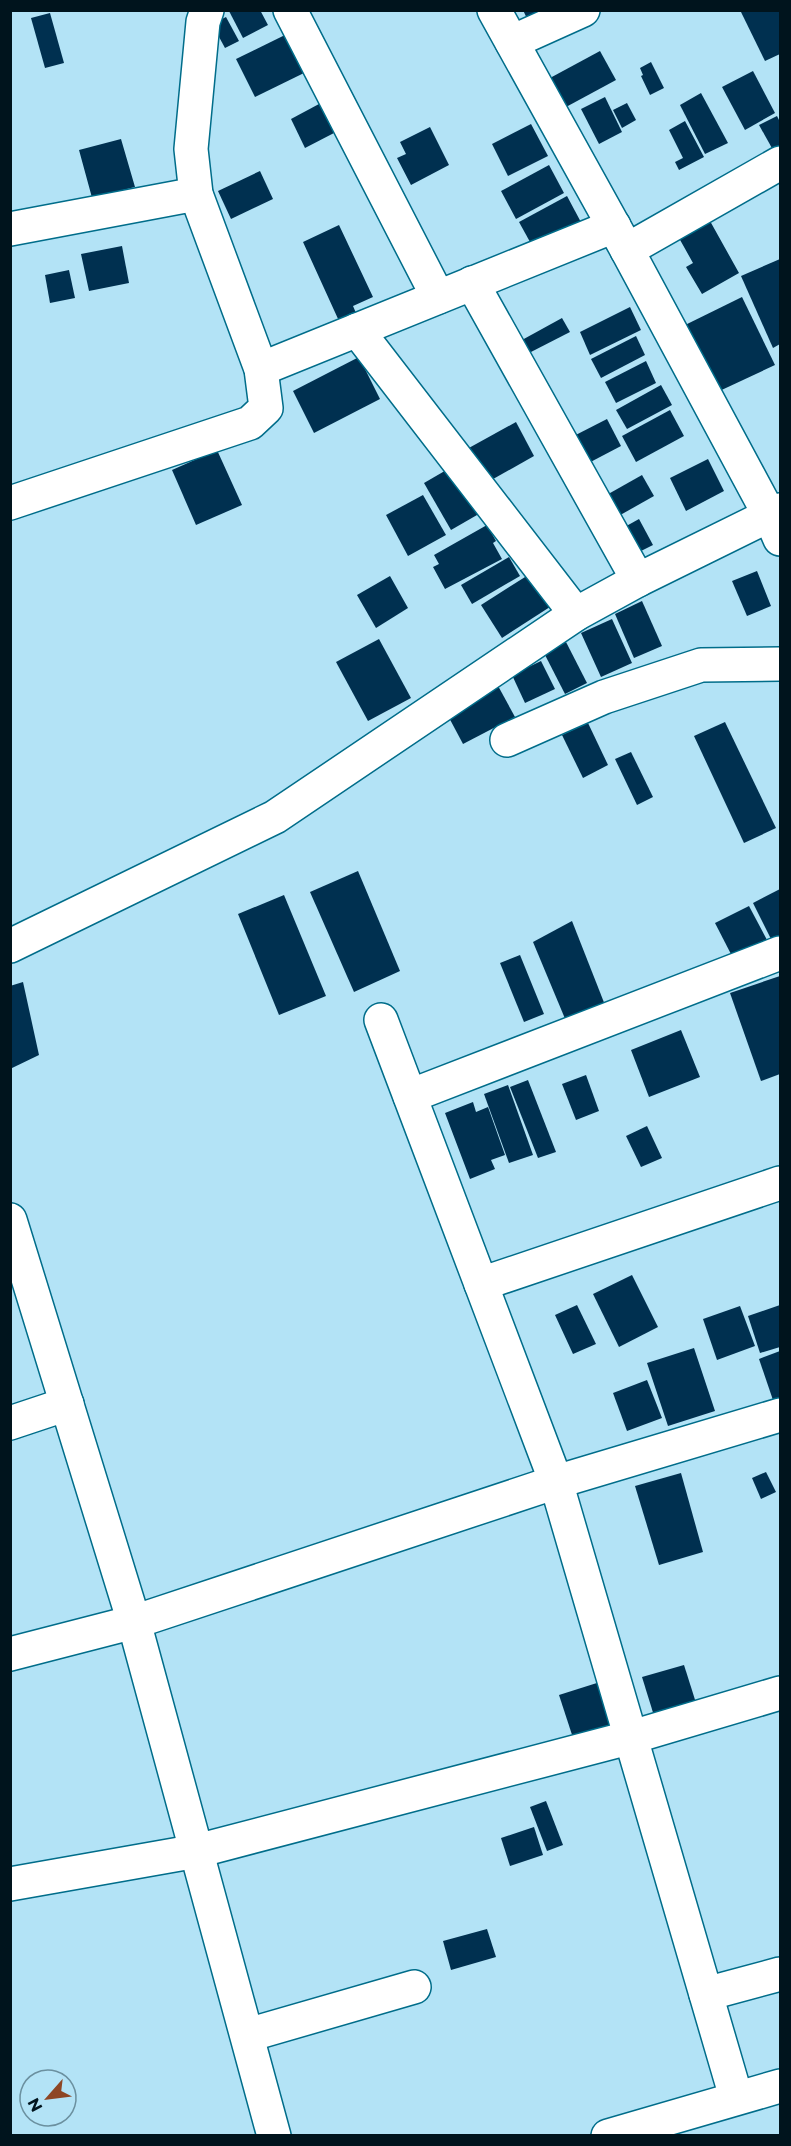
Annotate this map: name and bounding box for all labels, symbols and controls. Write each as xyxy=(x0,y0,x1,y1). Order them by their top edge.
north arrow xyxy=(18,2068,78,2128)
text: N xyxy=(24,2095,47,2115)

